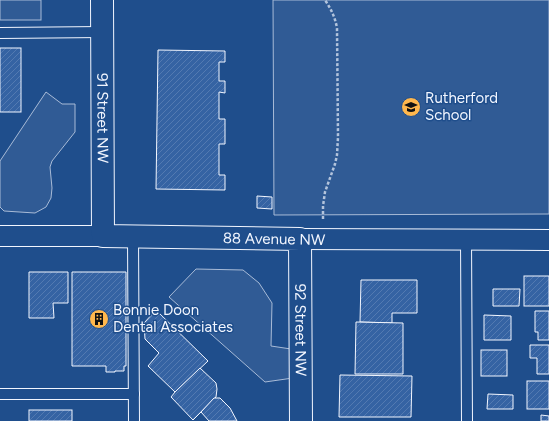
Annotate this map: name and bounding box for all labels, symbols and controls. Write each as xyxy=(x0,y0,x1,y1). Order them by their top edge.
street label: 91 Street NW xyxy=(93,73,112,164)
place label: Rutherford School xyxy=(425,89,498,124)
school or university icon: Rutherford School xyxy=(400,96,422,118)
street label: 88 Avenue NW xyxy=(223,229,326,249)
street label: 92 Street NW xyxy=(291,284,310,377)
place label: Bonnie Doon Dental Associates xyxy=(113,301,233,336)
building icon: Bonnie Doon Dental Associates xyxy=(88,308,110,330)

